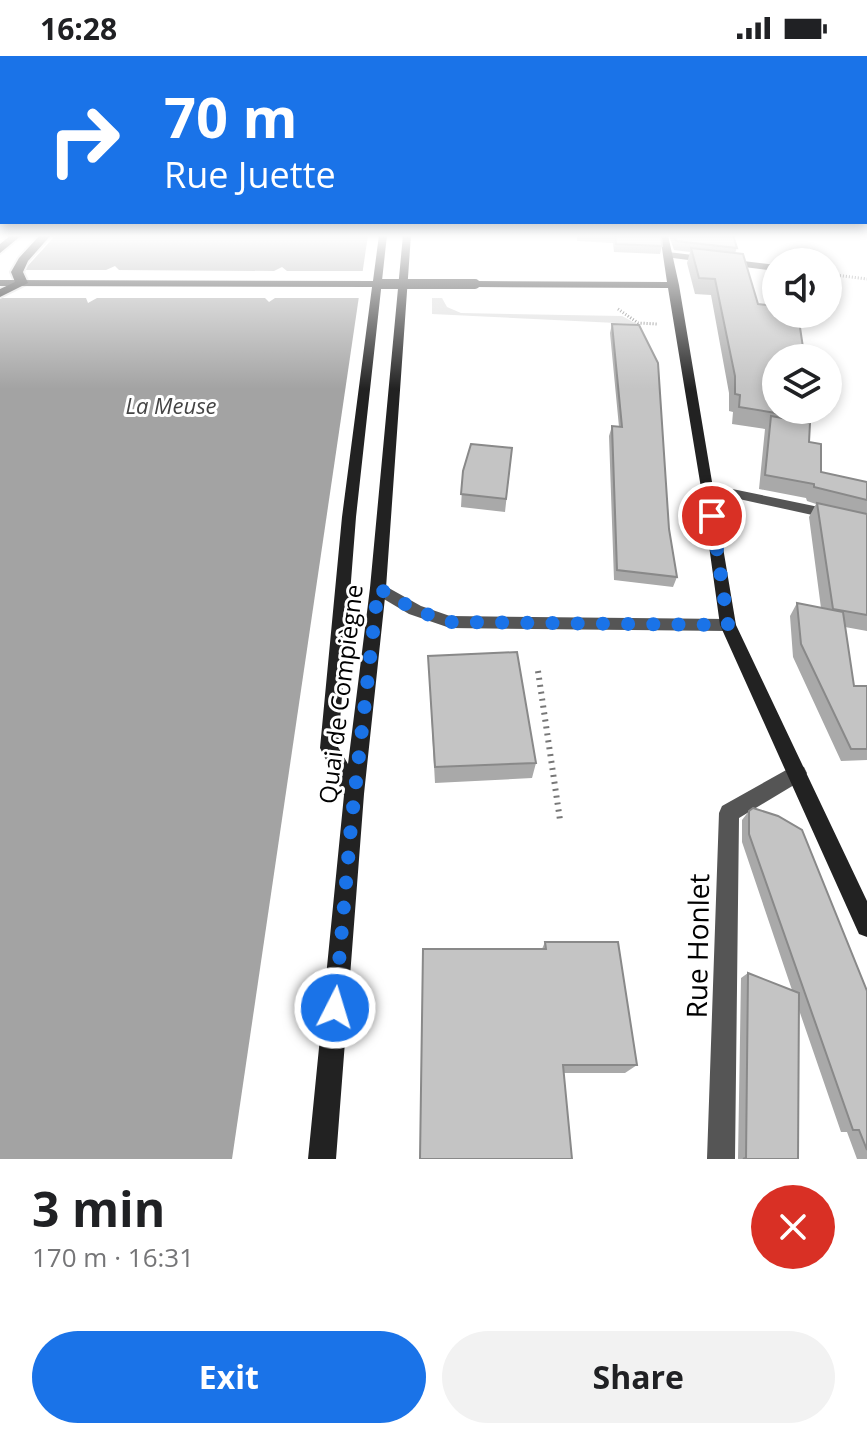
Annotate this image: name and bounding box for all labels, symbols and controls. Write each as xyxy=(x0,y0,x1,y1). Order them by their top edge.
text: 16:28 xyxy=(40,8,117,49)
text: 70 m xyxy=(164,78,298,154)
icon: right xyxy=(32,88,136,192)
text: Rue Juette xyxy=(164,150,336,199)
map controls xyxy=(762,248,842,424)
button: sound xyxy=(762,248,842,328)
button: layers xyxy=(762,344,842,424)
water label: La Meuse xyxy=(125,390,217,420)
pin xyxy=(678,482,746,550)
icon: arrive xyxy=(690,494,734,538)
street label: Quai de Compiègne xyxy=(310,582,370,806)
street label: Rue Honlet xyxy=(677,873,717,1019)
position arrow xyxy=(293,966,377,1050)
text: 3 min xyxy=(32,1176,165,1241)
button: close xyxy=(751,1185,835,1269)
text: 170 m · 16:31 xyxy=(32,1239,194,1275)
button: Exit xyxy=(32,1331,426,1423)
button: Share xyxy=(442,1331,835,1423)

